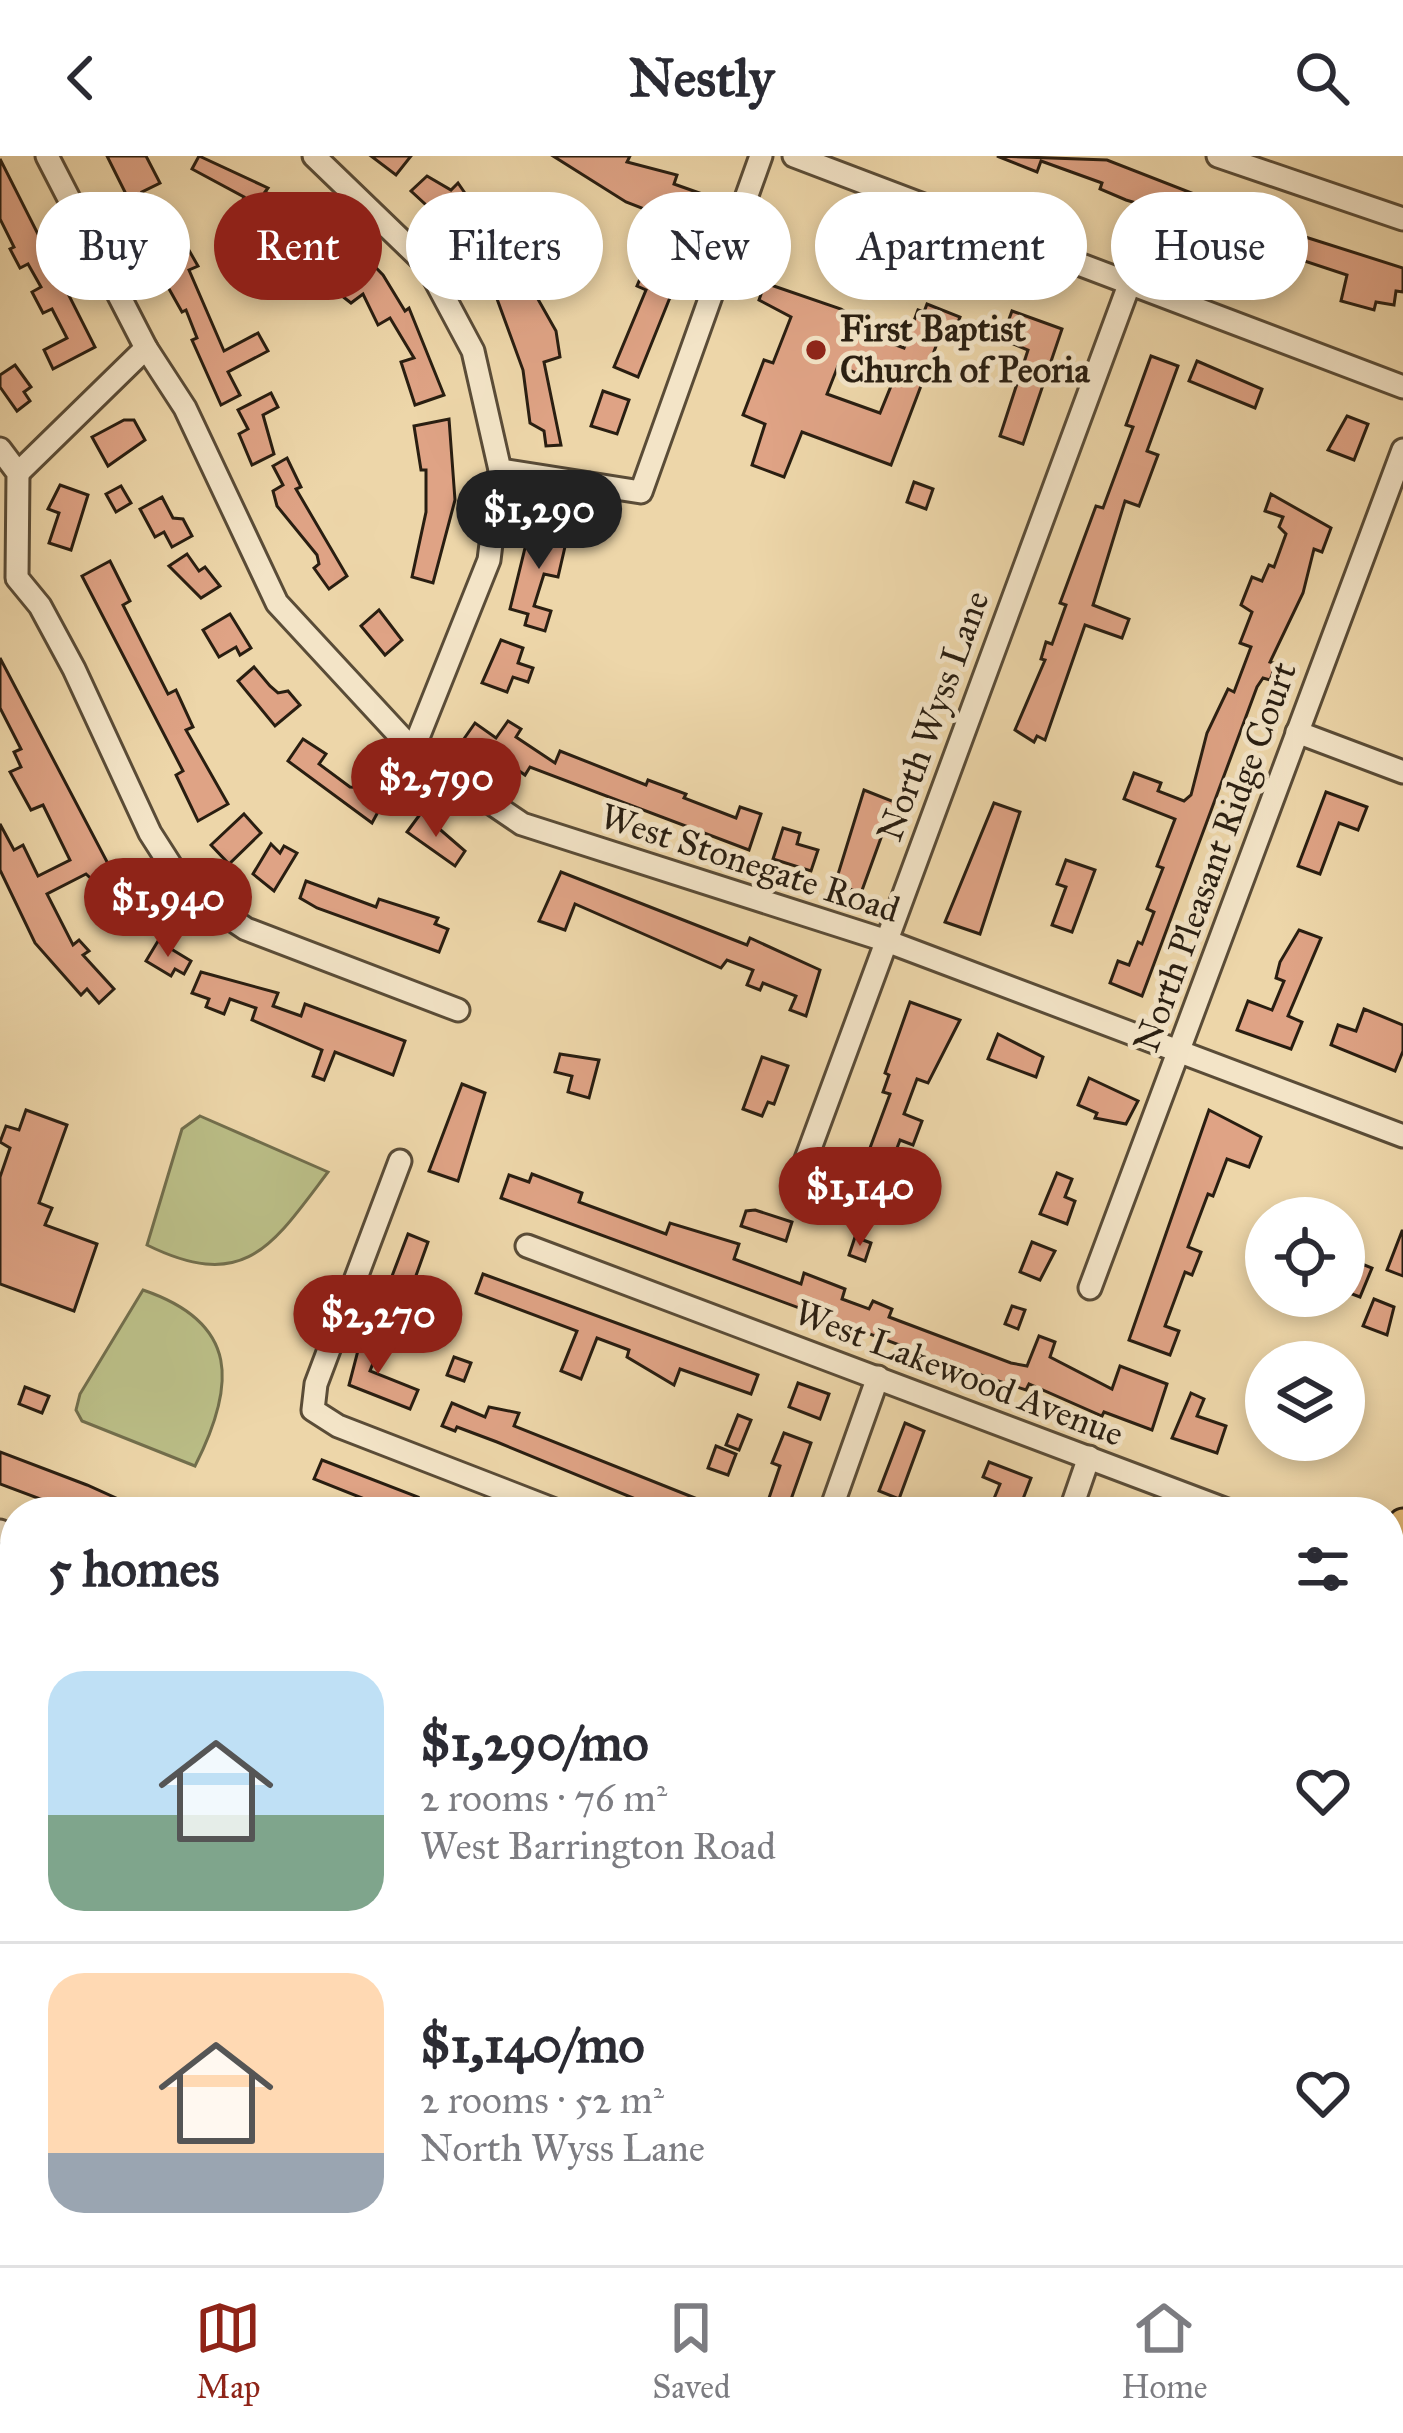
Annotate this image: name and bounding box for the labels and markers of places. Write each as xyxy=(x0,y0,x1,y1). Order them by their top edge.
place label: First Baptist Church of Peoria xyxy=(840,307,1090,392)
marker: First Baptist Church of Peoria xyxy=(803,337,829,363)
pin: $1,290 xyxy=(441,470,637,572)
pin: $2,790 xyxy=(338,738,534,840)
pin: $1,940 xyxy=(70,858,266,960)
pin: $1,140 xyxy=(762,1147,958,1249)
pin: $2,270 xyxy=(280,1275,476,1377)

